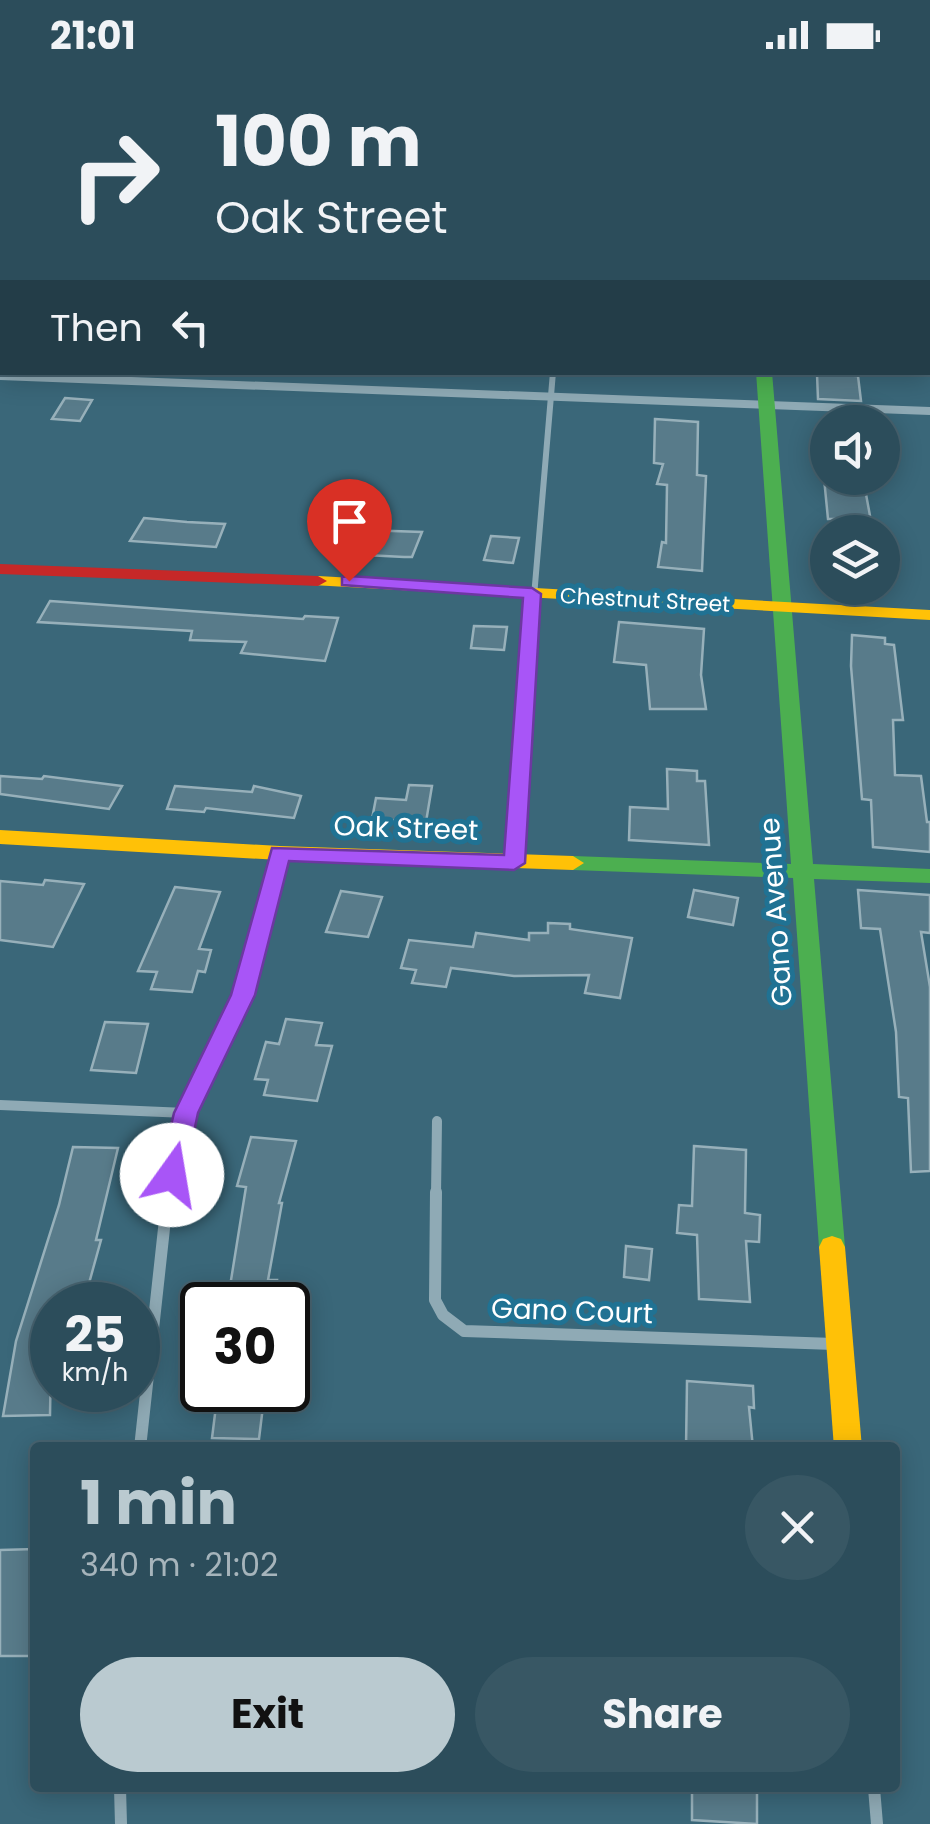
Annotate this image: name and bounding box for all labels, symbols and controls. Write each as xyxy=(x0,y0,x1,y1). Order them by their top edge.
text: 21:01 xyxy=(50,9,136,62)
text: 100 m xyxy=(215,92,422,191)
icon: right xyxy=(50,110,180,240)
text: Oak Street xyxy=(215,186,448,249)
icon: left xyxy=(163,300,218,355)
text: Then xyxy=(50,301,143,354)
map controls xyxy=(810,405,900,605)
button: sound xyxy=(810,405,900,495)
pin xyxy=(307,479,392,582)
icon: arrive xyxy=(322,494,377,549)
button: layers xyxy=(810,515,900,605)
street label: Chestnut Street xyxy=(559,580,731,620)
street label: Oak Street xyxy=(333,806,479,850)
street label: Gano Avenue xyxy=(750,816,802,1008)
position arrow xyxy=(120,1123,224,1227)
speed limit sign: 30 xyxy=(180,1282,310,1412)
street label: Gano Court xyxy=(490,1289,654,1333)
text: 25 xyxy=(64,1299,126,1370)
text: km/h xyxy=(62,1355,128,1390)
text: 1 min xyxy=(80,1461,237,1545)
button: close xyxy=(745,1475,850,1580)
text: 340 m · 21:02 xyxy=(80,1542,278,1587)
button: Exit xyxy=(80,1657,455,1772)
button: Share xyxy=(475,1657,850,1772)

